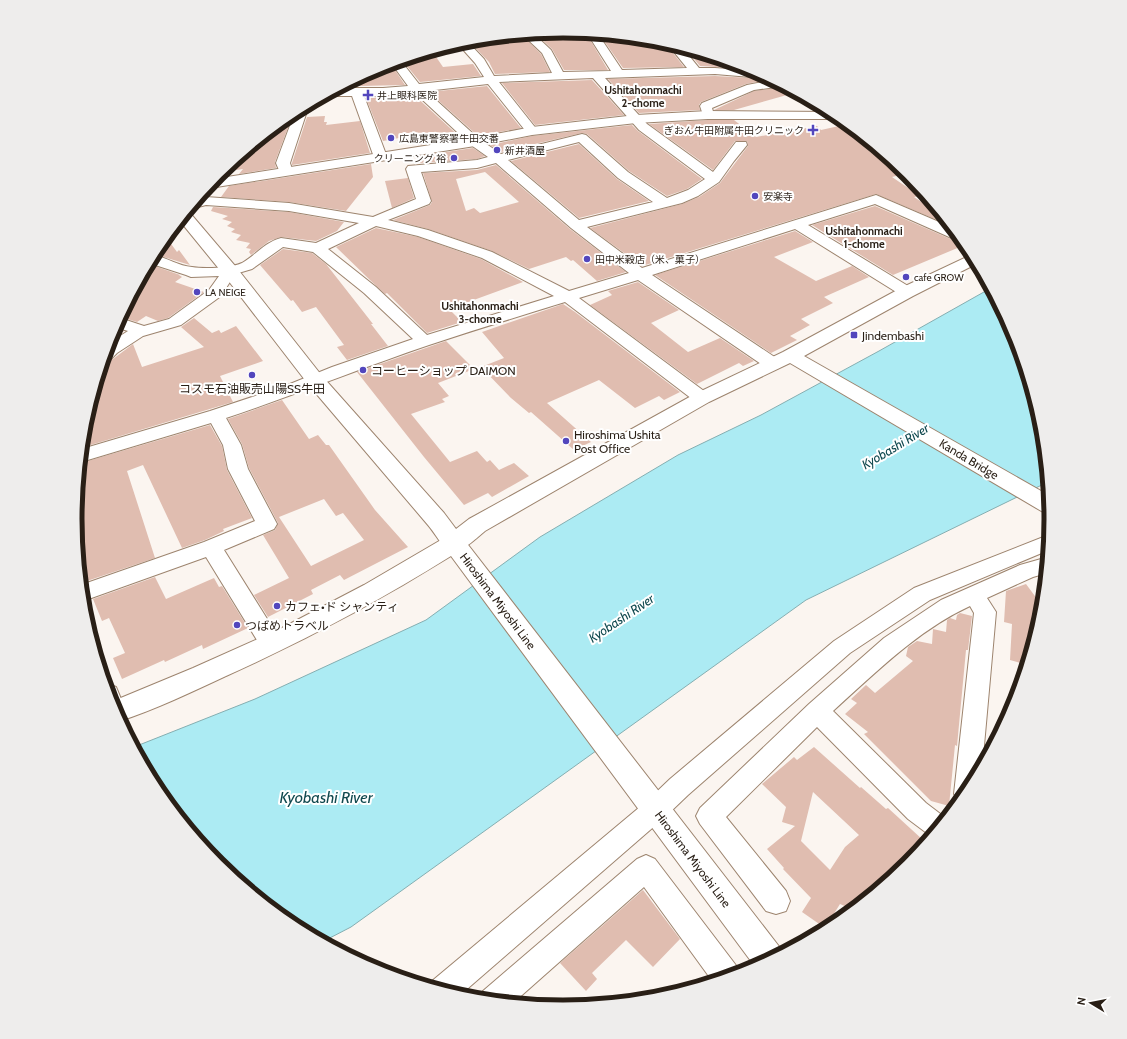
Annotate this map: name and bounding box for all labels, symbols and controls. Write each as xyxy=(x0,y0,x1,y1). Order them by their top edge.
district label: Ushitahonmachi 2-chome xyxy=(604,83,682,110)
marker: 井上眼科医院 xyxy=(362,89,374,101)
place label: 井上眼科医院 xyxy=(377,89,437,102)
place label: ぎおん牛田附属牛田クリニック xyxy=(664,124,804,137)
marker: ぎおん牛田附属牛田クリニック xyxy=(807,124,819,136)
place label: 広島東警察署牛田交番 xyxy=(399,132,499,145)
marker: 広島東警察署牛田交番 xyxy=(386,133,396,143)
place label: 新井酒屋 xyxy=(505,144,545,157)
marker: 新井酒屋 xyxy=(492,145,502,155)
place label: クリーニング 裕 xyxy=(374,152,446,165)
marker: クリーニング 裕 xyxy=(449,153,459,163)
place label: 安楽寺 xyxy=(763,190,793,203)
marker: 安楽寺 xyxy=(750,191,760,201)
district label: Ushitahonmachi 1-chome xyxy=(825,224,903,251)
place label: 田中米穀店（米、菓子） xyxy=(595,253,705,266)
marker: 田中米穀店（米、菓子） xyxy=(582,254,592,264)
place label: cafe GROW xyxy=(914,271,964,284)
marker: cafe GROW xyxy=(901,272,911,282)
place label: LA NEIGE xyxy=(205,286,246,299)
marker: LA NEIGE xyxy=(192,287,202,297)
district label: Ushitahonmachi 3-chome xyxy=(441,299,519,326)
place label: Jindembashi xyxy=(861,328,924,343)
marker: Jindembashi xyxy=(849,330,859,340)
place label: コーヒーショップ DAIMON xyxy=(371,363,516,378)
marker: コーヒーショップ DAIMON xyxy=(358,365,368,375)
marker: コスモ石油販売山陽SS牛田 xyxy=(247,370,257,380)
place label: コスモ石油販売山陽SS牛田 xyxy=(179,381,325,396)
water label: Kyobashi River xyxy=(858,419,932,472)
place label: Hiroshima Ushita Post Office xyxy=(574,427,661,456)
street label: Kanda Bridge xyxy=(937,435,1001,483)
marker: Hiroshima Ushita Post Office xyxy=(561,436,571,446)
street label: Hiroshima Miyoshi Line xyxy=(457,550,539,652)
water label: Kyobashi River xyxy=(585,590,658,646)
place label: カフェ•ド シャンティ xyxy=(285,599,399,614)
marker: カフェ•ド シャンティ xyxy=(272,601,282,611)
place label: つばめトラベル xyxy=(245,618,329,633)
marker: つばめトラベル xyxy=(232,620,242,630)
water label: Kyobashi River xyxy=(279,788,374,807)
street label: Hiroshima Miyoshi Line xyxy=(652,808,734,910)
north arrow xyxy=(1071,983,1111,1023)
text: N xyxy=(1074,996,1089,1006)

